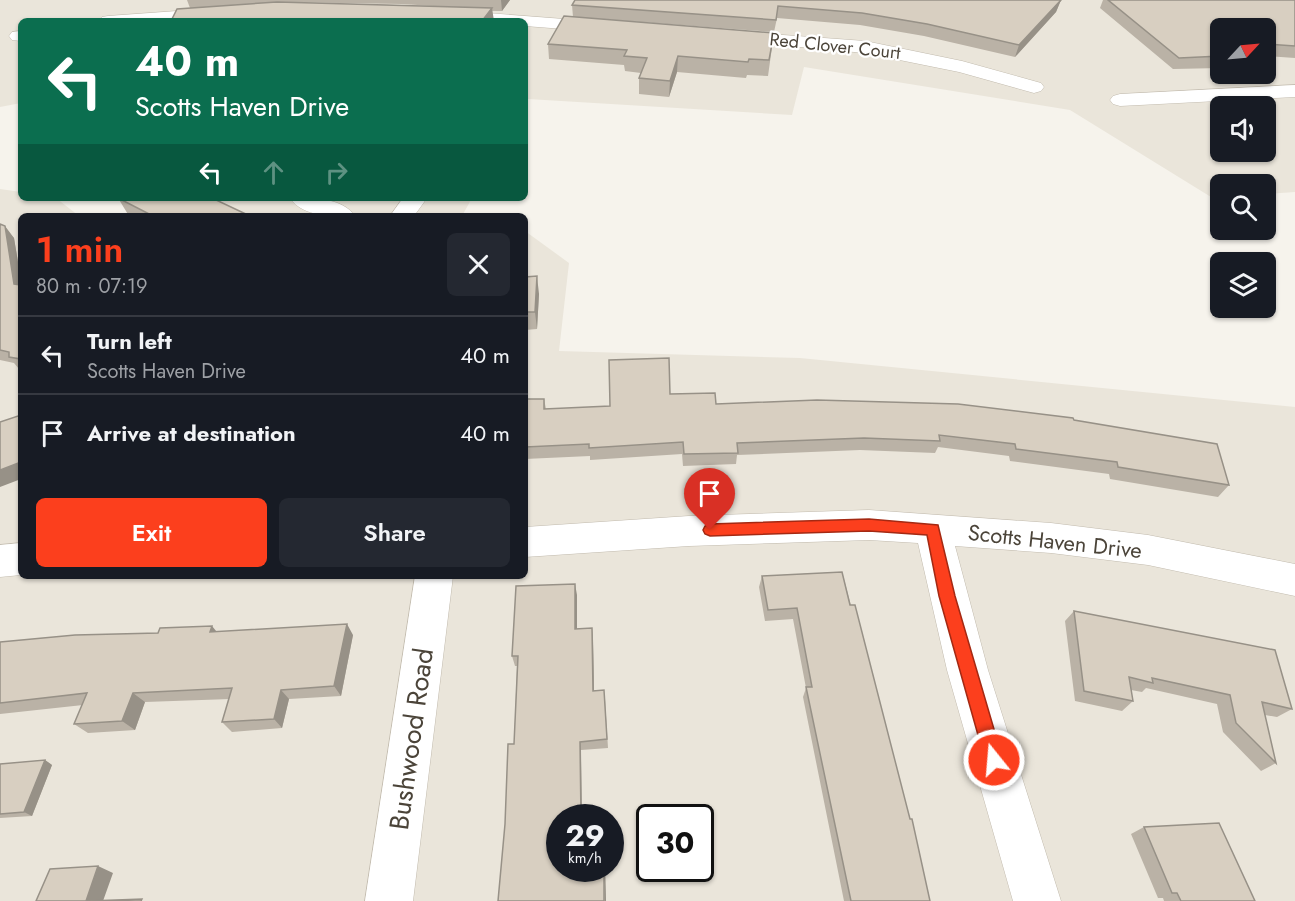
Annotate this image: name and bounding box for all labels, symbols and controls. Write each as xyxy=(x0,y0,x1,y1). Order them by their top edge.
north arrow xyxy=(1210,18,1276,84)
map controls xyxy=(1210,18,1276,318)
street label: Red Clover Court xyxy=(768,26,902,66)
text: 40 m xyxy=(135,31,239,92)
icon: left xyxy=(36,42,114,120)
text: Scotts Haven Drive xyxy=(135,87,349,126)
button: sound xyxy=(1210,96,1276,162)
icon: left xyxy=(194,156,227,189)
icon: ahead xyxy=(257,156,290,189)
icon: right xyxy=(320,156,353,189)
button: search xyxy=(1210,174,1276,240)
text: 1 min xyxy=(36,223,123,275)
button: close xyxy=(447,233,510,296)
button: layers xyxy=(1210,252,1276,318)
text: 80 m · 07:19 xyxy=(36,272,148,301)
text: Turn left xyxy=(87,325,172,357)
icon: left xyxy=(36,339,69,372)
text: 40 m xyxy=(460,339,510,371)
text: Scotts Haven Drive xyxy=(87,357,246,386)
icon: arrive xyxy=(36,417,69,450)
text: Arrive at destination xyxy=(87,417,296,449)
text: 40 m xyxy=(460,417,510,449)
pin xyxy=(684,468,735,530)
icon: arrive xyxy=(693,477,726,510)
button: Exit xyxy=(36,498,267,567)
button: Share xyxy=(279,498,510,567)
street label: Scotts Haven Drive xyxy=(967,516,1143,566)
street label: Bushwood Road xyxy=(379,646,443,832)
position arrow xyxy=(962,728,1026,792)
speed limit sign: 30 xyxy=(636,804,714,882)
text: 29 xyxy=(565,814,605,857)
text: km/h xyxy=(568,847,602,869)

